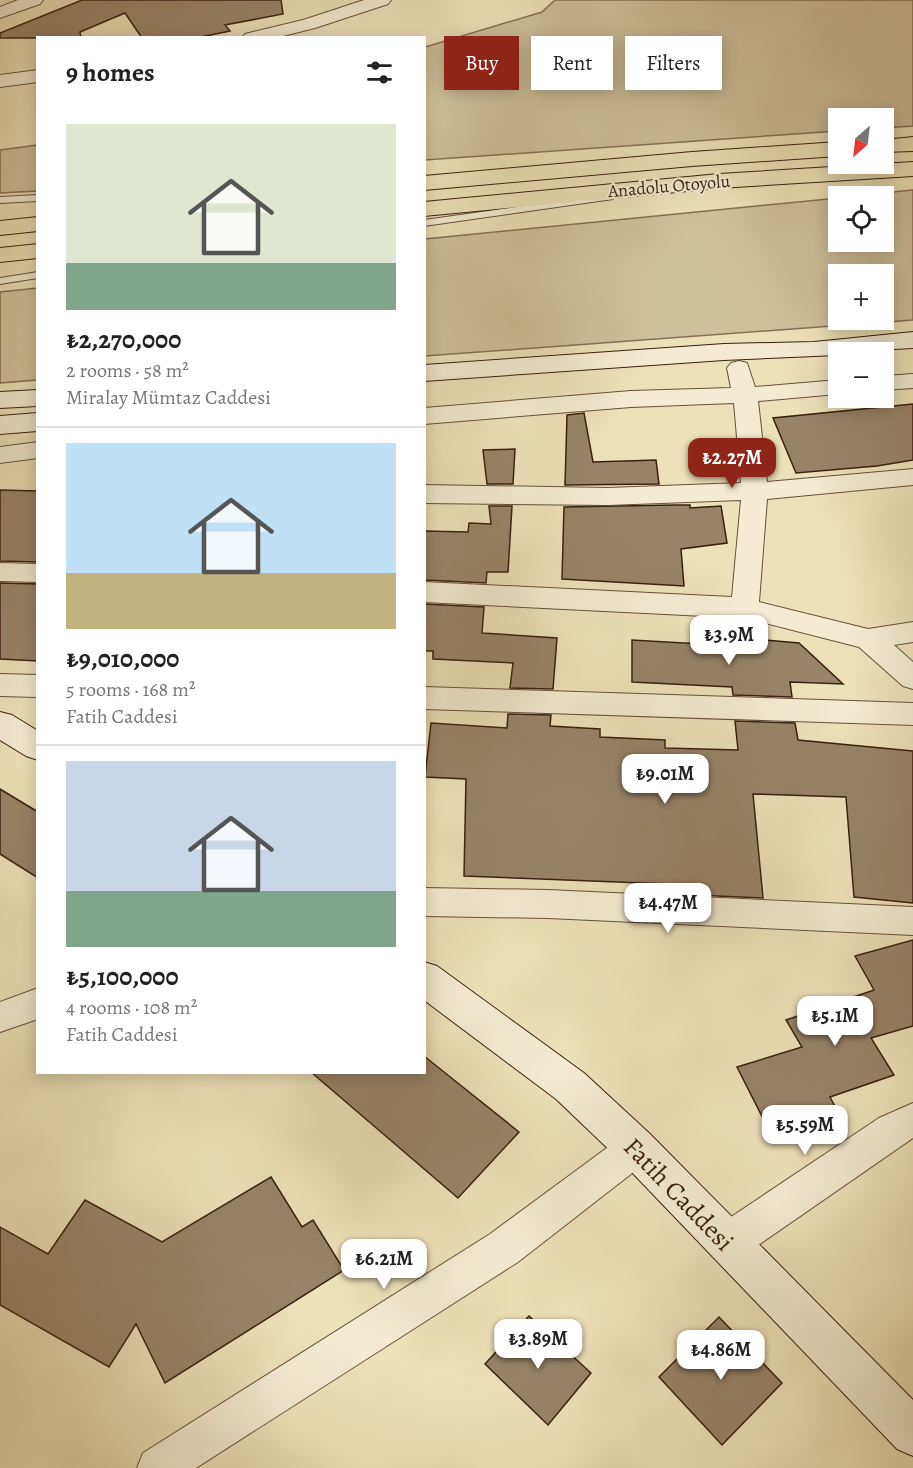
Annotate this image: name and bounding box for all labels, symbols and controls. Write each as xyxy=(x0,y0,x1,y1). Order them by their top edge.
chip: Buy xyxy=(444,36,519,90)
chip: Rent xyxy=(531,36,613,90)
chip: Filters xyxy=(625,36,722,90)
text: 9 homes xyxy=(66,55,155,90)
icon: filters xyxy=(363,56,396,89)
north arrow xyxy=(828,108,894,174)
map controls xyxy=(828,108,894,408)
icon: home xyxy=(177,163,285,271)
street label: Anadolu Otoyolu xyxy=(606,169,731,203)
button: locate xyxy=(828,186,894,252)
button: + xyxy=(828,264,894,330)
text: ₺2,270,000 xyxy=(66,322,181,357)
button: − xyxy=(828,342,894,408)
text: 2 rooms · 58 m² xyxy=(66,357,189,384)
text: Miralay Mümtaz Caddesi xyxy=(66,384,271,411)
pin: ₺2.27M xyxy=(683,438,781,489)
text: ₺2.27M xyxy=(702,444,762,471)
icon: home xyxy=(177,482,285,590)
pin: ₺3.9M xyxy=(687,615,771,666)
text: ₺3.9M xyxy=(704,621,754,648)
text: ₺9,010,000 xyxy=(66,641,179,676)
text: 5 rooms · 168 m² xyxy=(66,676,195,703)
text: Fatih Caddesi xyxy=(66,703,178,730)
pin: ₺9.01M xyxy=(616,754,714,805)
text: ₺9.01M xyxy=(636,760,694,787)
icon: home xyxy=(177,800,285,908)
pin: ₺4.47M xyxy=(619,883,717,934)
text: ₺4.47M xyxy=(638,889,698,916)
text: ₺5,100,000 xyxy=(66,959,178,994)
text: 4 rooms · 108 m² xyxy=(66,994,197,1021)
pin: ₺5.1M xyxy=(793,996,877,1047)
text: ₺5.1M xyxy=(811,1002,859,1029)
text: Fatih Caddesi xyxy=(66,1021,178,1048)
pin: ₺5.59M xyxy=(756,1105,854,1156)
text: ₺5.59M xyxy=(776,1111,834,1138)
street label: Fatih Caddesi xyxy=(616,1130,742,1259)
pin: ₺6.21M xyxy=(335,1239,433,1290)
text: ₺6.21M xyxy=(355,1245,413,1272)
pin: ₺3.89M xyxy=(489,1319,587,1370)
text: ₺3.89M xyxy=(508,1325,568,1352)
pin: ₺4.86M xyxy=(672,1330,770,1381)
text: ₺4.86M xyxy=(691,1336,751,1363)

